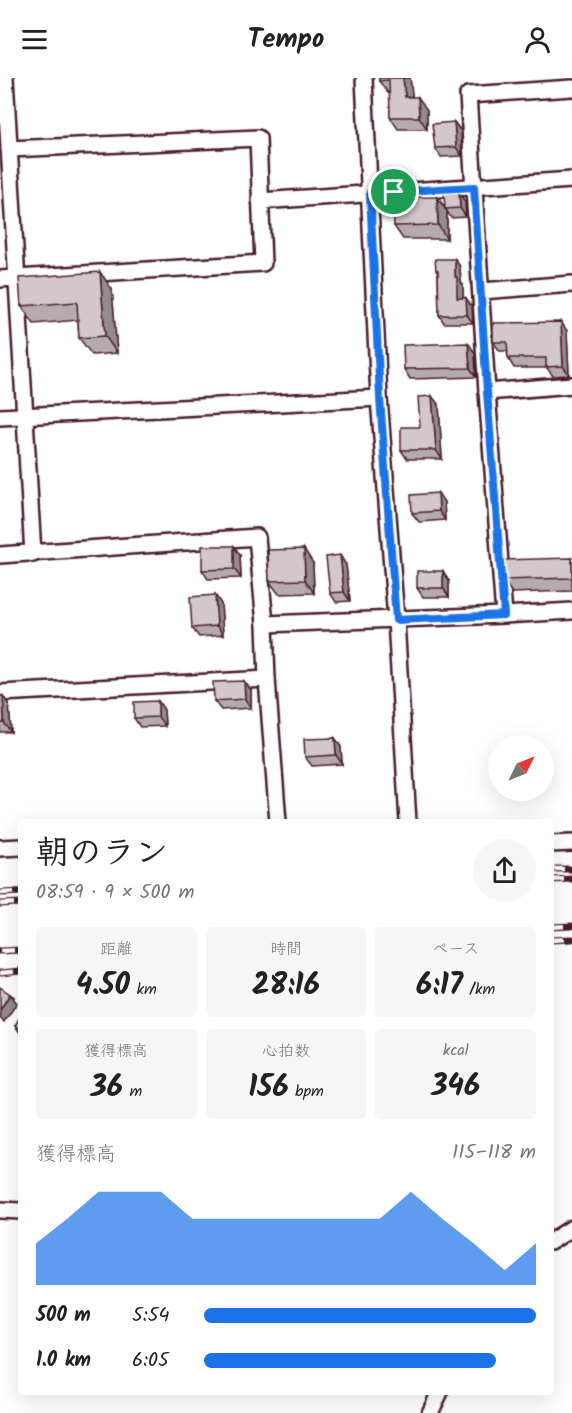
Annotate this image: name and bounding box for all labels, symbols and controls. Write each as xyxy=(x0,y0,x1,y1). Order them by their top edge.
text: Tempo xyxy=(248,18,324,61)
icon: menu xyxy=(18,23,51,56)
icon: person xyxy=(521,23,554,56)
pin xyxy=(368,166,419,217)
icon: arrive xyxy=(377,175,410,208)
north arrow xyxy=(488,735,554,801)
map controls xyxy=(488,735,554,801)
text: 朝のラン xyxy=(36,828,168,881)
button: share xyxy=(473,839,536,902)
text: 08:59 · 9 × 500 m xyxy=(36,877,194,909)
text: 距離 xyxy=(100,937,132,962)
text: 時間 xyxy=(270,937,302,962)
text: ペース xyxy=(432,937,479,962)
text: 4.50 xyxy=(76,962,130,1010)
text: 28:16 xyxy=(252,962,320,1010)
text: 6:17 xyxy=(416,962,463,1010)
text: km xyxy=(130,977,157,1002)
text: /km xyxy=(463,977,495,1002)
text: kcal xyxy=(443,1038,469,1063)
text: 獲得標高 xyxy=(84,1039,148,1064)
text: 心拍数 xyxy=(262,1039,310,1064)
text: 346 xyxy=(431,1063,480,1111)
text: 36 xyxy=(90,1064,123,1112)
text: 156 xyxy=(248,1064,289,1112)
text: m xyxy=(123,1079,142,1104)
text: bpm xyxy=(289,1079,324,1104)
text: 115–118 m xyxy=(452,1137,536,1169)
text: 獲得標高 xyxy=(36,1139,116,1171)
text: 500 m xyxy=(36,1300,91,1332)
text: 5:54 xyxy=(132,1300,169,1332)
text: 1.0 km xyxy=(36,1345,91,1377)
text: 6:05 xyxy=(132,1345,169,1377)

